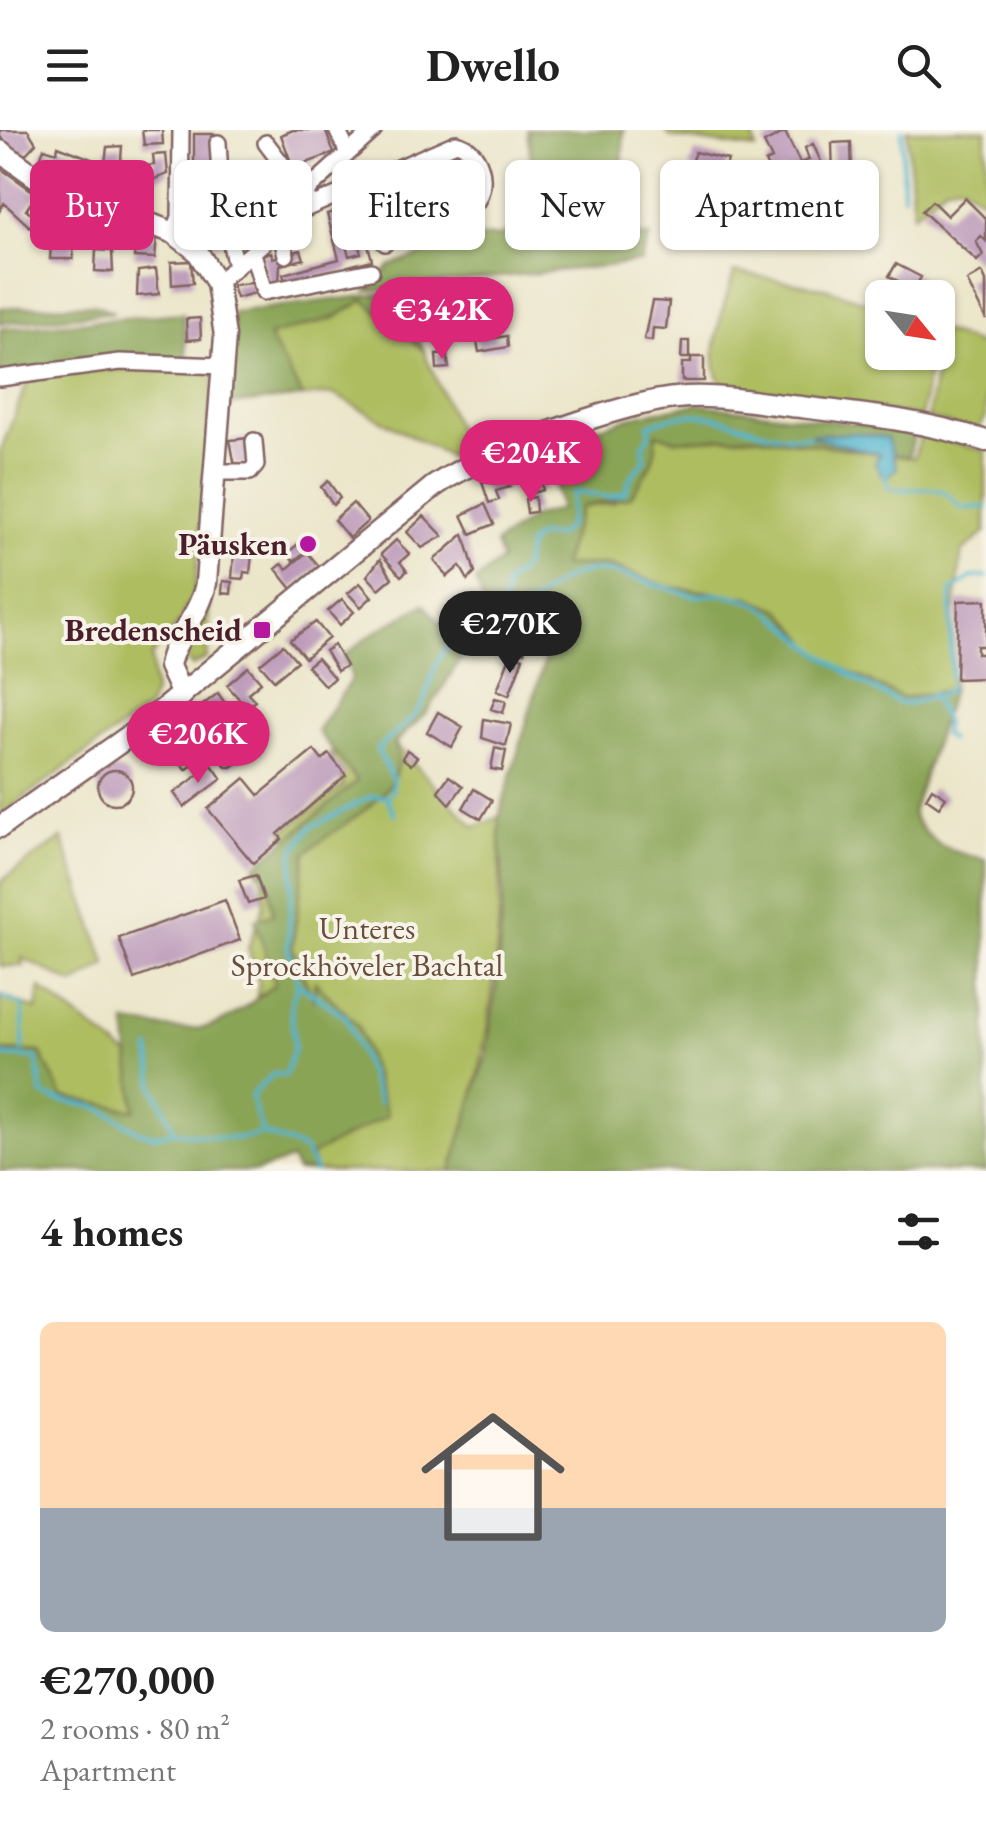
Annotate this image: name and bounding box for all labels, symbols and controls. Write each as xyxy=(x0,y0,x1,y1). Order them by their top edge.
text: Dwello xyxy=(426,36,560,94)
icon: menu xyxy=(40,38,95,93)
icon: search xyxy=(891,38,946,93)
chip: Buy xyxy=(30,160,154,250)
chip: Rent xyxy=(174,160,312,250)
chip: Filters xyxy=(332,160,485,250)
chip: New xyxy=(505,160,640,250)
chip: Apartment xyxy=(660,160,879,250)
pin: €342K xyxy=(372,277,512,362)
north arrow xyxy=(865,280,955,370)
map controls xyxy=(865,280,955,370)
text: €342K xyxy=(393,288,491,330)
pin: €204K xyxy=(461,420,601,505)
text: €204K xyxy=(482,431,580,473)
place label: Päusken xyxy=(178,523,288,565)
marker: Päusken xyxy=(297,533,319,555)
pin: €270K xyxy=(440,591,580,676)
text: €270K xyxy=(461,602,559,644)
place label: Bredenscheid xyxy=(64,609,242,651)
marker: Bredenscheid xyxy=(251,619,273,641)
pin: €206K xyxy=(128,701,268,786)
text: €206K xyxy=(149,712,247,754)
park label: Unteres Sprockhöveler Bachtal xyxy=(231,907,504,986)
text: 4 homes xyxy=(40,1204,183,1259)
icon: filters xyxy=(891,1204,946,1259)
icon: home xyxy=(403,1387,583,1567)
text: €270,000 xyxy=(40,1652,215,1707)
text: 2 rooms · 80 m² xyxy=(40,1707,230,1749)
text: Apartment xyxy=(40,1749,176,1791)

